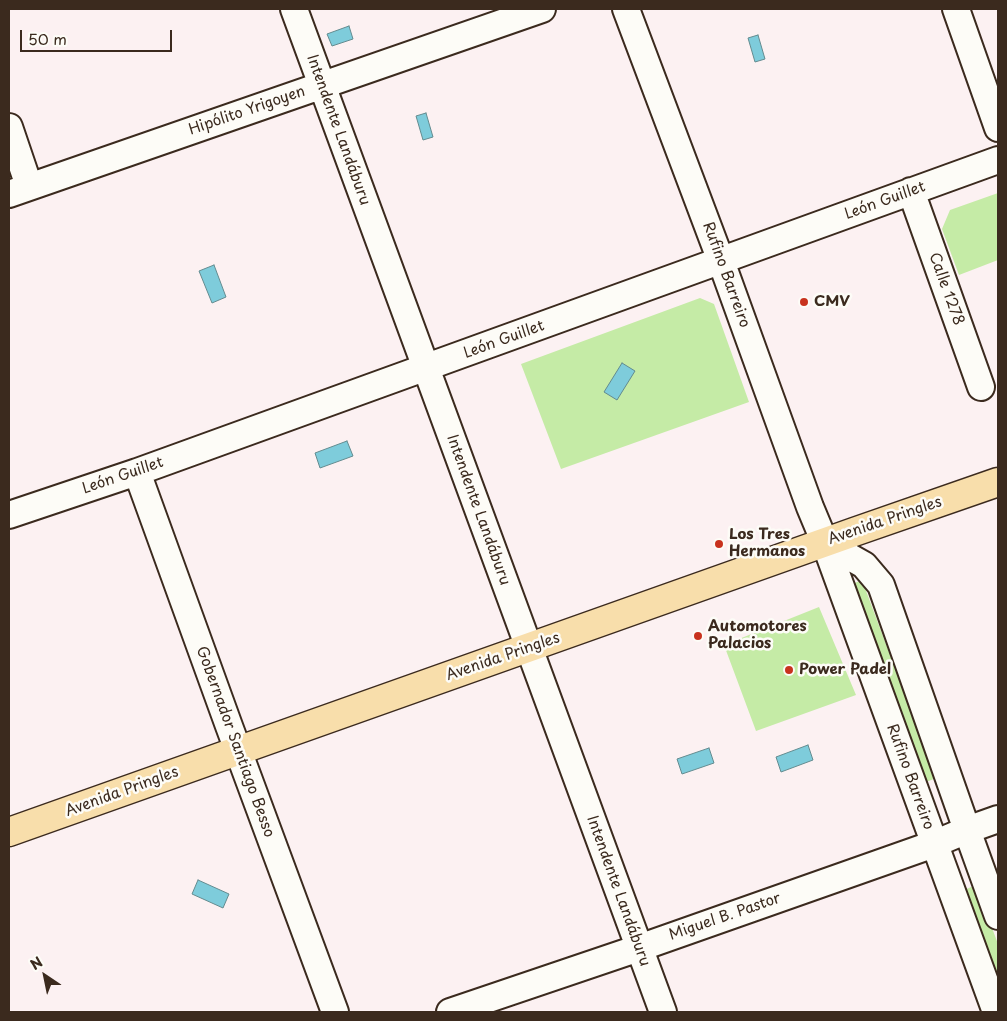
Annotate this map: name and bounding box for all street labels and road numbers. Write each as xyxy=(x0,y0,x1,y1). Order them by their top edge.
street label: Intendente Landáburu xyxy=(302,52,374,208)
street label: Hipólito Yrigoyen xyxy=(186,83,308,139)
street label: León Guillet xyxy=(842,178,928,224)
street label: Rufino Barreiro xyxy=(699,220,753,330)
street label: Calle 1278 xyxy=(925,250,967,328)
street label: León Guillet xyxy=(461,317,547,363)
street label: Intendente Landáburu xyxy=(442,432,514,588)
street label: León Guillet xyxy=(80,454,166,498)
street label: Avenida Pringles xyxy=(826,493,944,549)
street label: Avenida Pringles xyxy=(444,629,562,685)
street label: Gobernador Santiago Besso xyxy=(192,644,278,840)
street label: Rufino Barreiro xyxy=(883,722,937,832)
street label: Avenida Pringles xyxy=(63,763,181,821)
street label: Intendente Landáburu xyxy=(582,813,654,969)
street label: Miguel B. Pastor xyxy=(667,889,783,945)

